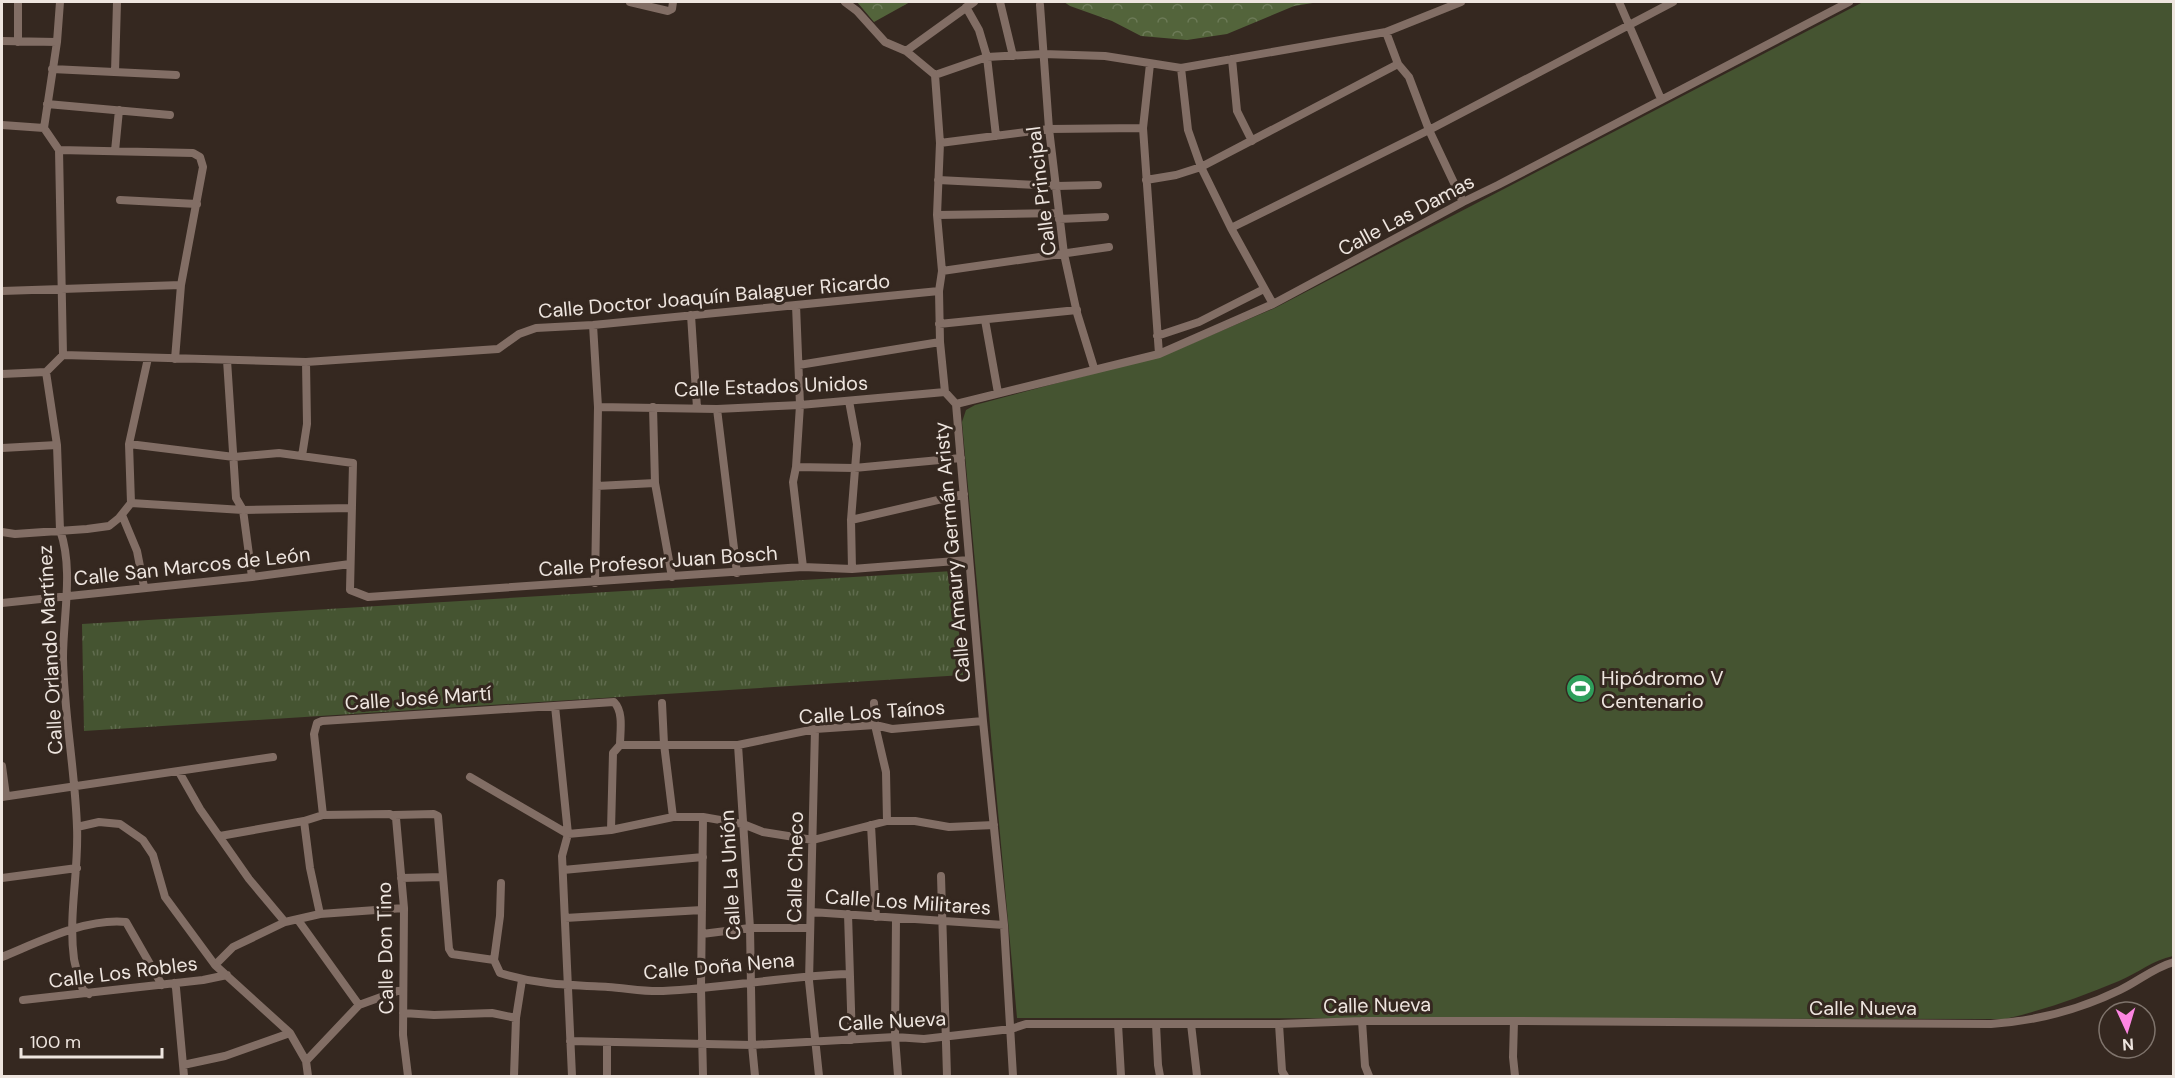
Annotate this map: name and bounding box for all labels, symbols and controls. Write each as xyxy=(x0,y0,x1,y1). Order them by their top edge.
street label: Calle Principal xyxy=(1020,125,1062,257)
street label: Calle Las Damas xyxy=(1333,168,1479,262)
street label: Calle Doctor Joaquín Balaguer Ricardo xyxy=(537,268,891,324)
street label: Calle Estados Unidos xyxy=(674,370,868,402)
street label: Calle Amaury Germán Aristy xyxy=(928,421,976,683)
street label: Calle Profesor Juan Bosch xyxy=(538,540,778,582)
street label: Calle San Marcos de León xyxy=(73,541,311,591)
street label: Calle Orlando Martínez xyxy=(32,545,68,755)
place label: Hipódromo V Centenario xyxy=(1601,665,1724,714)
sports icon: Hipódromo V Centenario xyxy=(1564,673,1596,705)
street label: Calle José Martí xyxy=(344,680,493,716)
street label: Calle Los Taínos xyxy=(798,694,946,730)
street label: Calle La Unión xyxy=(714,809,746,941)
street label: Calle Checo xyxy=(781,811,809,923)
street label: Calle Don Tino xyxy=(371,881,399,1015)
street label: Calle Los Militares xyxy=(824,883,992,921)
street label: Calle Doña Nena xyxy=(642,946,796,986)
street label: Calle Los Robles xyxy=(47,950,199,994)
street label: Calle Nueva xyxy=(1323,991,1431,1019)
street label: Calle Nueva xyxy=(1809,995,1917,1021)
north arrow xyxy=(2097,1000,2157,1060)
street label: Calle Nueva xyxy=(837,1005,947,1037)
scale bar xyxy=(21,1021,162,1059)
text: 100 m xyxy=(30,1030,81,1054)
text: N xyxy=(2121,1034,2135,1055)

